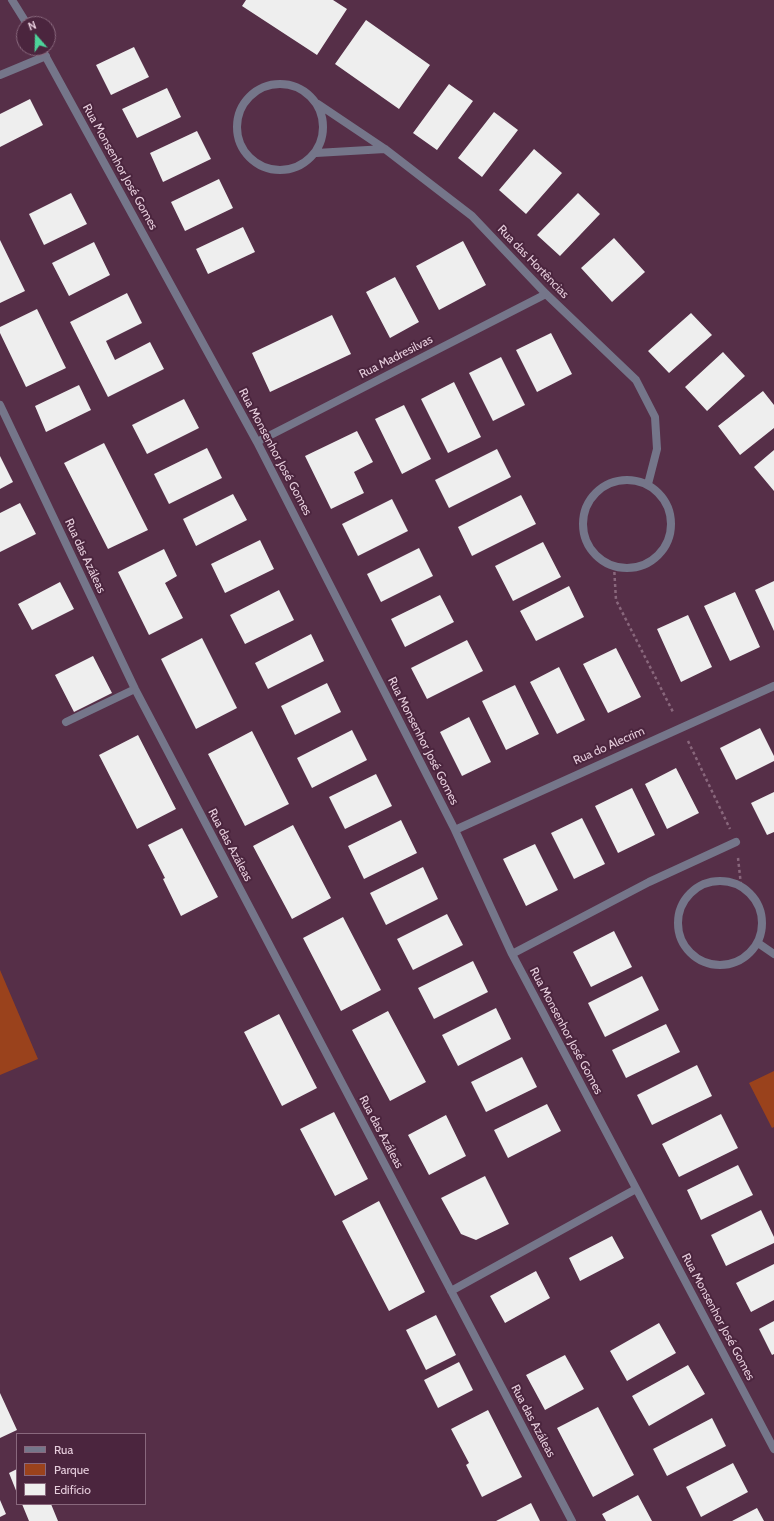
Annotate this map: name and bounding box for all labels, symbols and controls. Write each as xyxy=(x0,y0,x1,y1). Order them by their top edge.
north arrow xyxy=(16,16,56,56)
text: N xyxy=(26,18,38,34)
street label: Rua Monsenhor José Gomes xyxy=(79,102,161,232)
street label: Rua das Hortências xyxy=(494,222,572,302)
street label: Rua Madresilvas xyxy=(357,332,435,382)
street label: Rua Monsenhor José Gomes xyxy=(235,386,315,518)
street label: Rua das Azáleas xyxy=(61,517,109,595)
street label: Rua Monsenhor José Gomes xyxy=(384,675,462,807)
street label: Rua do Alecrim xyxy=(571,724,647,768)
street label: Rua das Azáleas xyxy=(205,806,255,884)
street label: Rua Monsenhor José Gomes xyxy=(526,965,606,1097)
street label: Rua das Azáleas xyxy=(356,1093,406,1171)
street label: Rua Monsenhor José Gomes xyxy=(678,1251,758,1383)
street label: Rua das Azáleas xyxy=(508,1382,558,1460)
legend xyxy=(16,1433,146,1505)
text: Rua xyxy=(54,1442,73,1457)
text: Parque xyxy=(54,1462,89,1477)
text: Edifício xyxy=(54,1482,91,1497)

